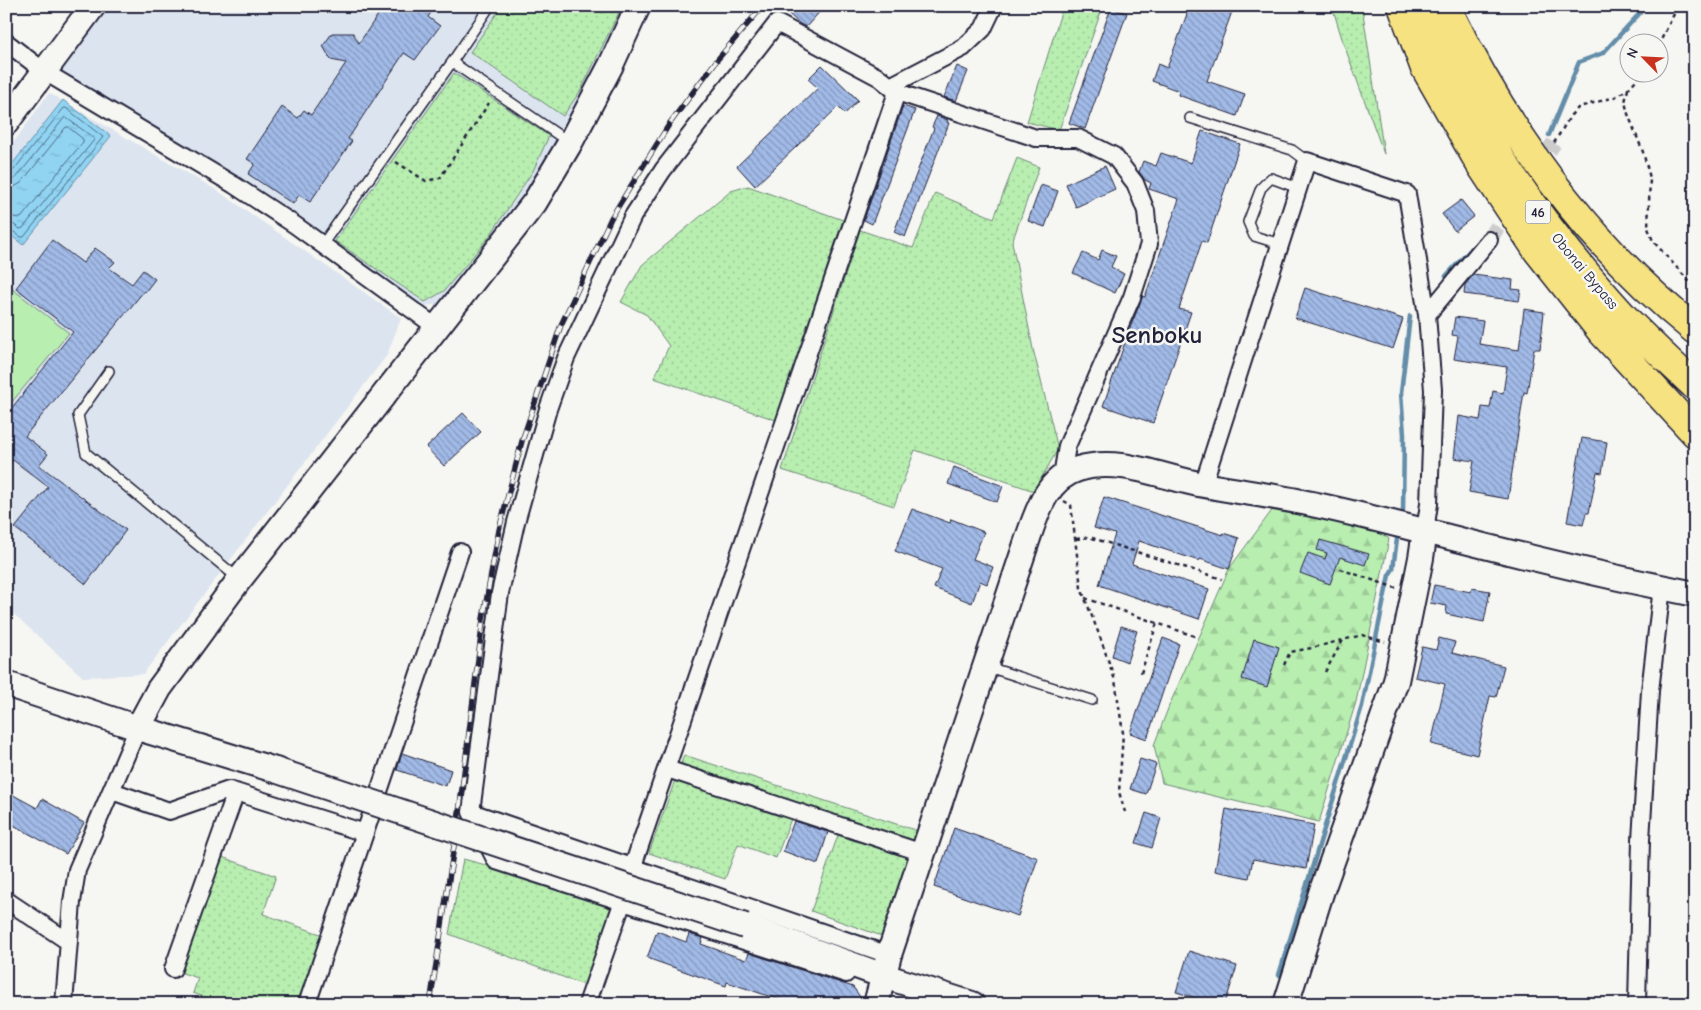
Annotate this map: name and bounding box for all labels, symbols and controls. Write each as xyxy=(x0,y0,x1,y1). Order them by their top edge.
north arrow xyxy=(1618,32,1668,82)
text: N xyxy=(1623,45,1642,61)
road number: 46 xyxy=(1526,200,1550,223)
street label: Obonai Bypass xyxy=(1548,229,1622,313)
district label: Senboku xyxy=(1112,320,1202,349)

